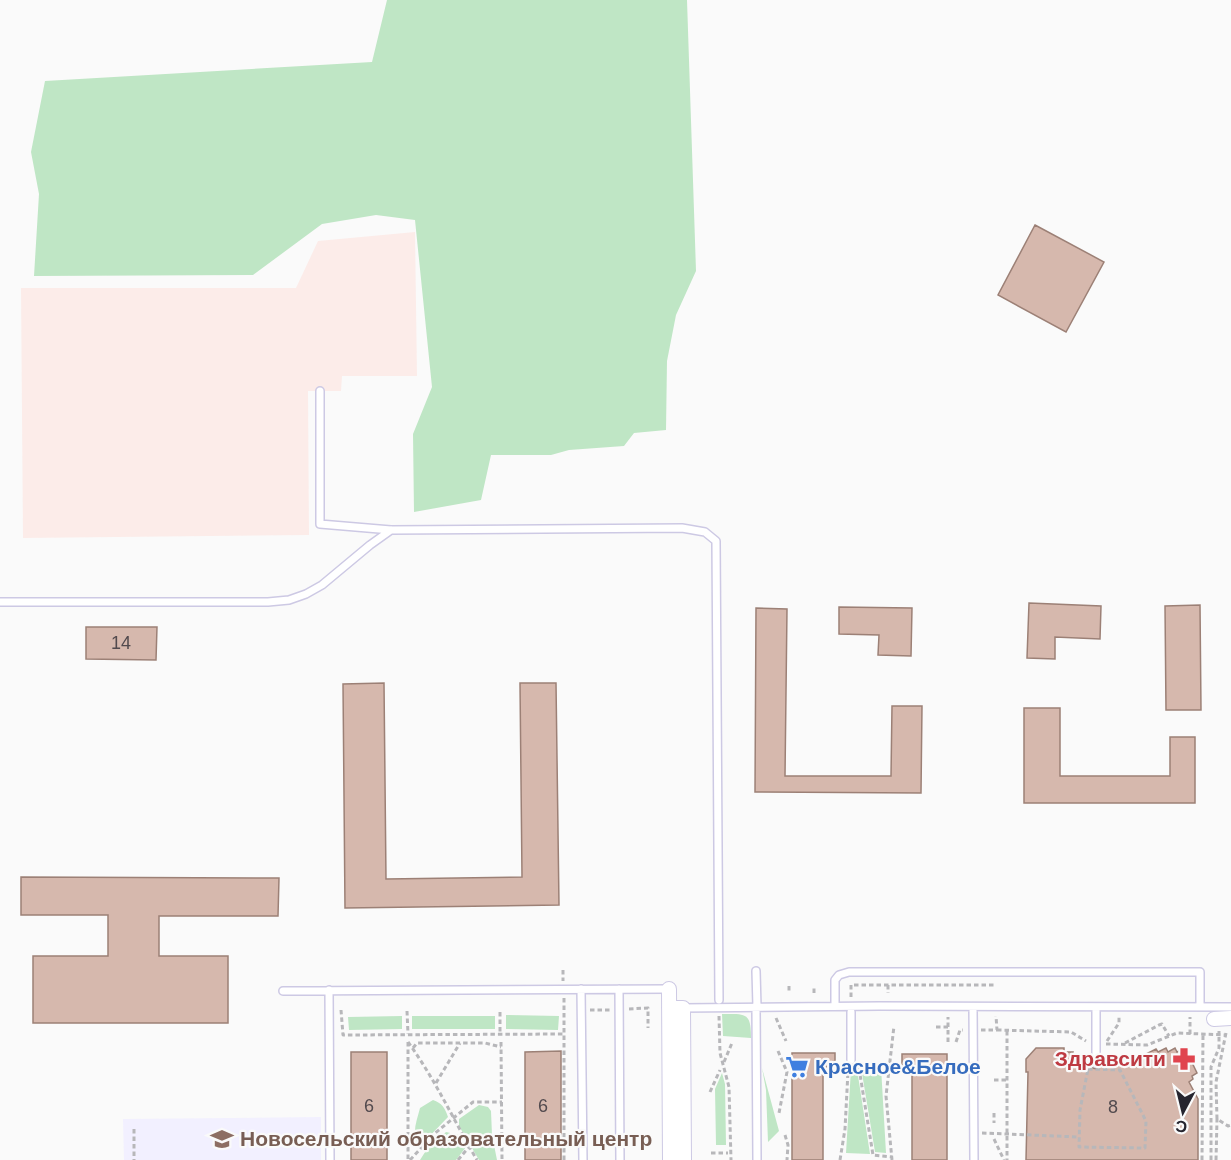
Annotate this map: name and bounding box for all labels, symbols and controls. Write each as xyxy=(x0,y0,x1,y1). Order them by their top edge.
house number: 14 xyxy=(111,633,131,653)
pharmacy icon: Здравсити xyxy=(1171,1046,1197,1072)
place label: Здравсити xyxy=(1055,1047,1166,1070)
supermarket icon: Красное&Белое xyxy=(784,1054,810,1080)
place label: Красное&Белое xyxy=(815,1055,981,1078)
north arrow xyxy=(1153,1082,1213,1142)
house number: 6 xyxy=(364,1096,374,1116)
house number: 6 xyxy=(538,1096,548,1116)
house number: 8 xyxy=(1108,1097,1118,1117)
text: С xyxy=(1174,1117,1188,1136)
school or university icon: Новосельский образовательный центр xyxy=(209,1126,235,1152)
place label: Новосельский образовательный центр xyxy=(240,1127,652,1150)

